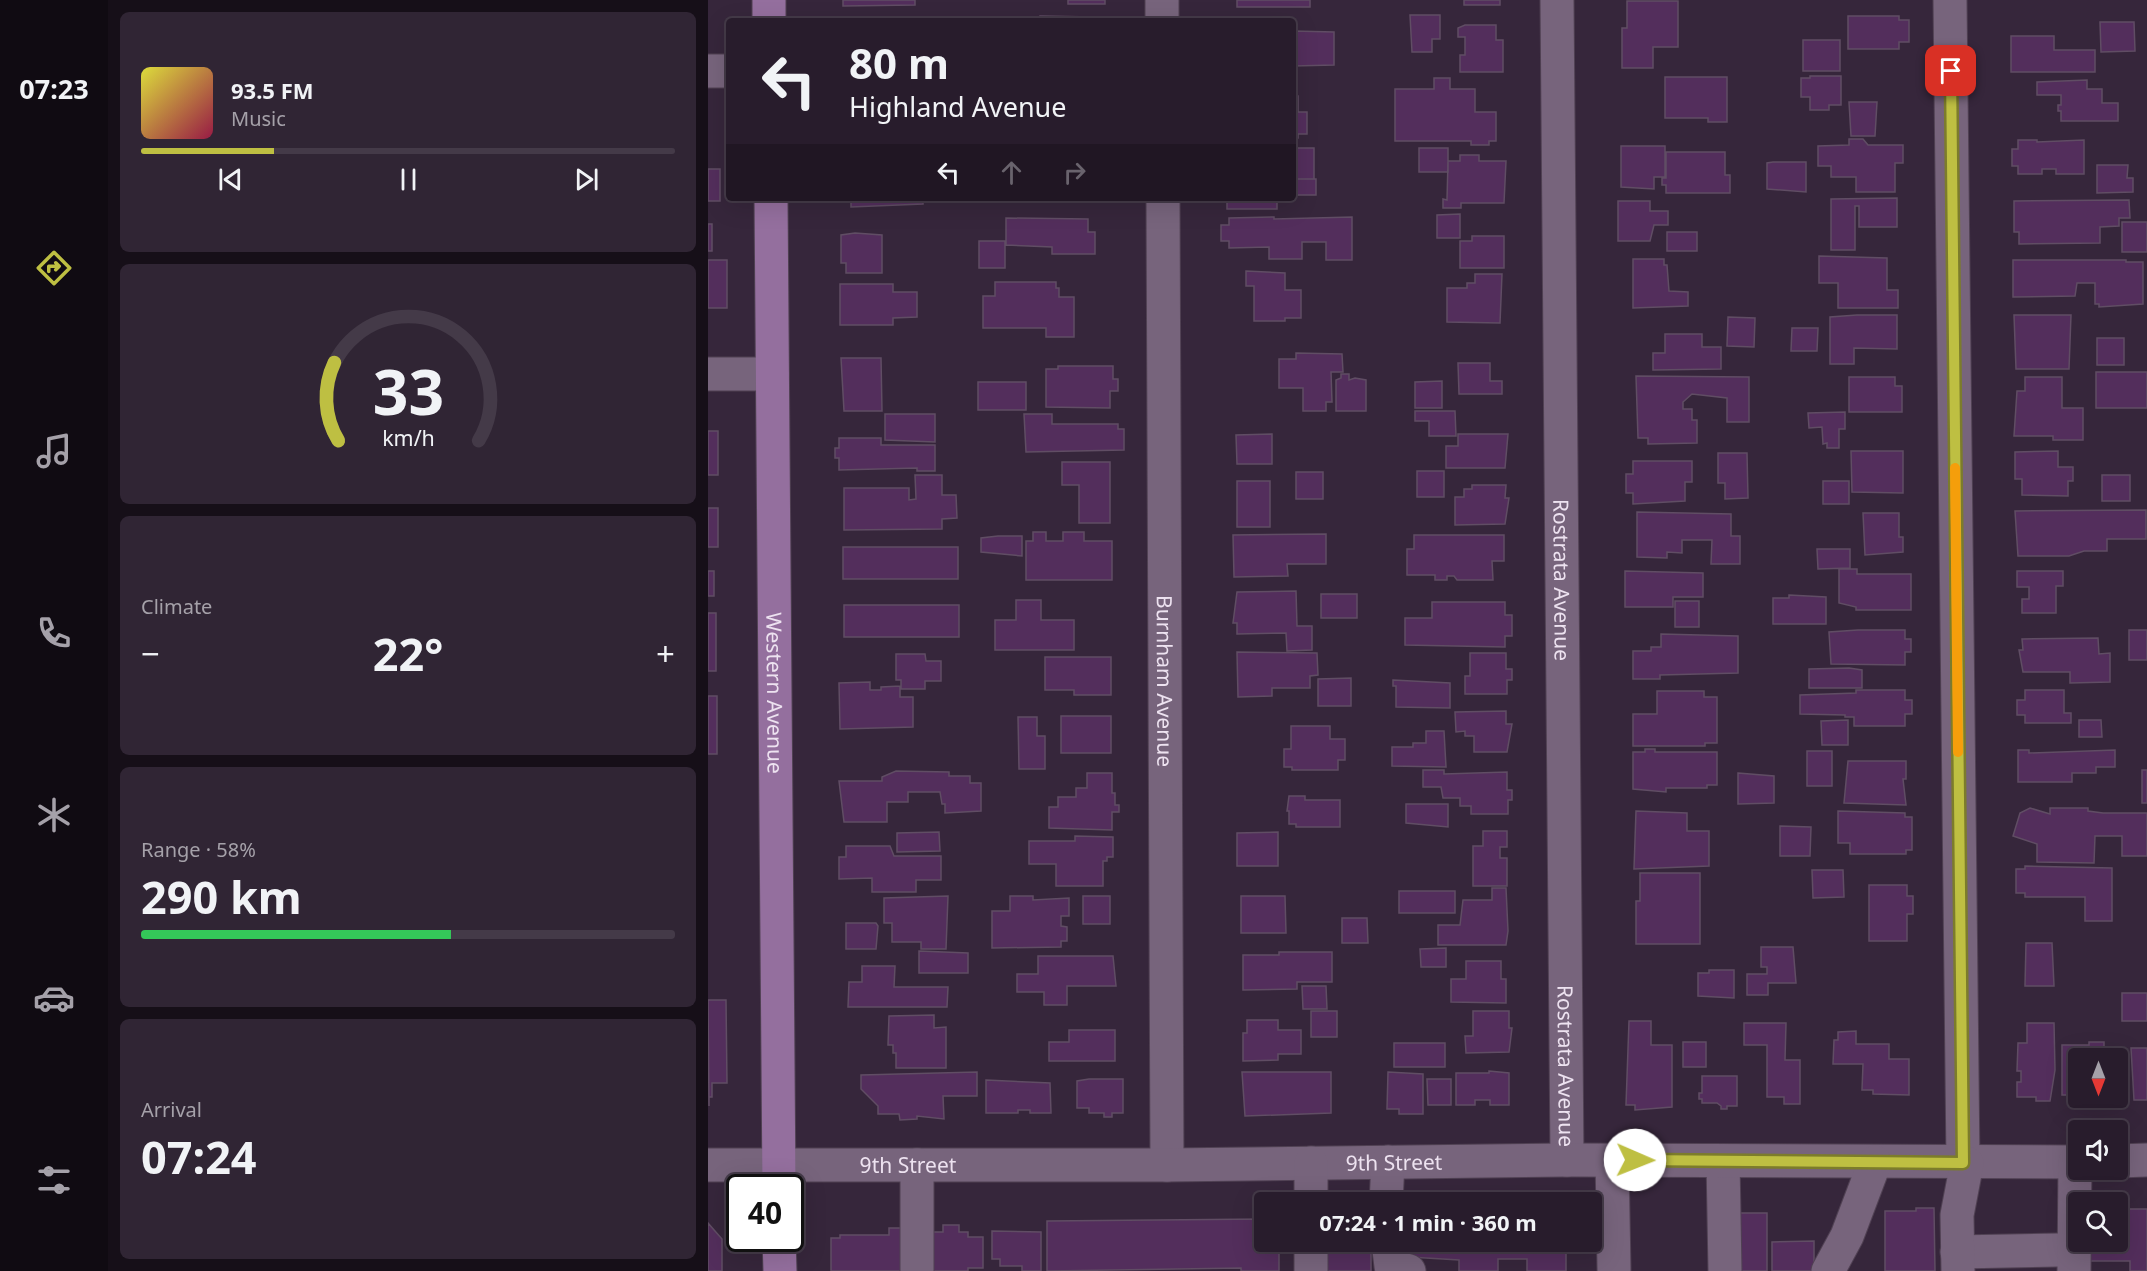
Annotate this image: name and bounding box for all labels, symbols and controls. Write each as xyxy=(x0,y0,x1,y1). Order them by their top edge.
text: 80 m xyxy=(849,34,949,91)
icon: left xyxy=(750,42,828,120)
pin xyxy=(1925,45,1976,96)
icon: arrive xyxy=(1934,54,1967,87)
text: 07:23 xyxy=(19,70,89,107)
text: 93.5 FM xyxy=(231,75,313,105)
text: Highland Avenue xyxy=(849,88,1067,125)
text: Music xyxy=(231,105,286,132)
icon: left xyxy=(932,156,965,189)
icon: ahead xyxy=(995,156,1028,189)
icon: right xyxy=(1058,156,1091,189)
icon: previous xyxy=(214,163,247,196)
icon: pause xyxy=(392,163,425,196)
icon: next xyxy=(570,163,603,196)
icon: directions xyxy=(33,247,75,289)
text: 33 xyxy=(372,348,444,433)
text: km/h xyxy=(382,423,434,452)
icon: music xyxy=(33,430,75,472)
street label: Rostrata Avenue xyxy=(1547,499,1577,661)
text: Climate xyxy=(141,593,212,620)
street label: Burnham Avenue xyxy=(1151,595,1179,767)
icon: phone xyxy=(33,612,75,654)
street label: Western Avenue xyxy=(760,612,790,774)
text: 22° xyxy=(373,623,443,684)
text: − xyxy=(141,631,160,676)
text: + xyxy=(656,631,675,676)
icon: climate xyxy=(33,794,75,836)
text: Range · 58% xyxy=(141,836,256,863)
text: 290 km xyxy=(141,866,302,927)
icon: car xyxy=(33,977,75,1019)
street label: Rostrata Avenue xyxy=(1551,985,1581,1147)
north arrow xyxy=(2068,1048,2128,1108)
map controls xyxy=(2068,1048,2128,1252)
text: Arrival xyxy=(141,1096,202,1123)
button: sound xyxy=(2068,1120,2128,1180)
text: 07:24 xyxy=(141,1126,257,1187)
position arrow xyxy=(1603,1128,1667,1192)
street label: 9th Street xyxy=(1345,1148,1443,1177)
street label: 9th Street xyxy=(860,1151,957,1179)
icon: filters xyxy=(33,1159,75,1201)
speed limit sign: 40 xyxy=(726,1174,804,1252)
button: search xyxy=(2068,1192,2128,1252)
text: 07:24 · 1 min · 360 m xyxy=(1319,1207,1537,1237)

